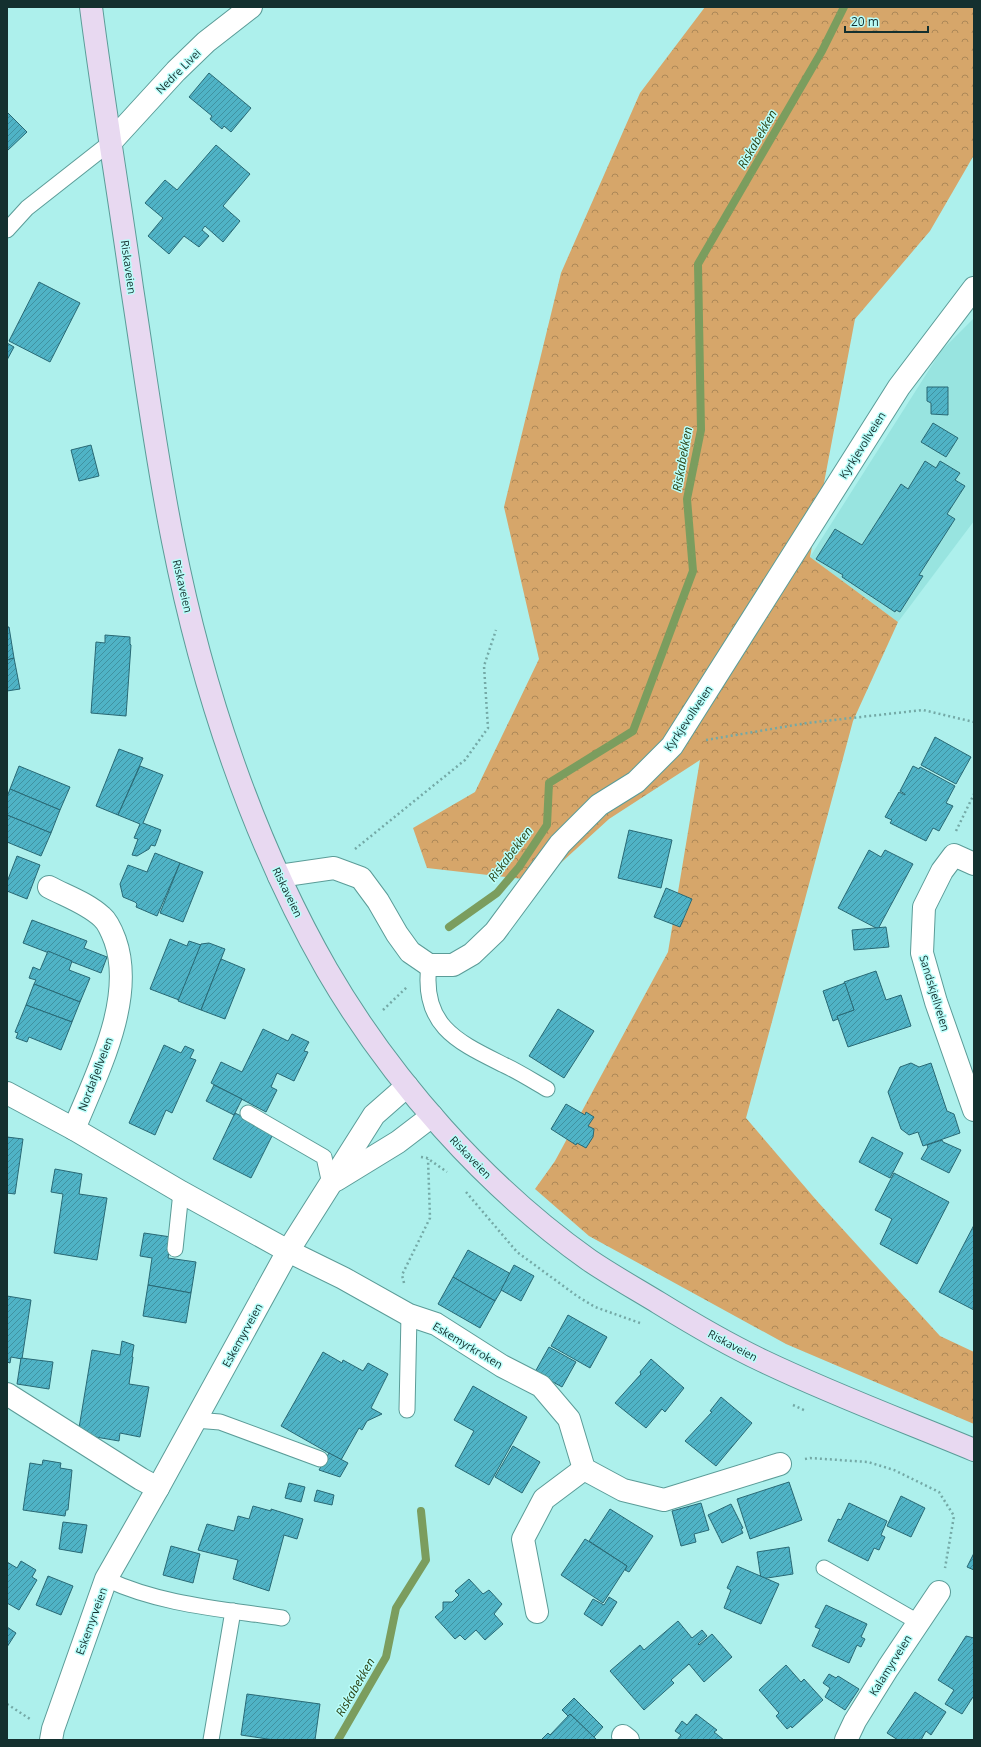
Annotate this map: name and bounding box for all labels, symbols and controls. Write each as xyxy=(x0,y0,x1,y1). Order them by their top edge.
scale bar xyxy=(845,8,928,34)
text: 20 m xyxy=(851,13,879,30)
street label: Nedre Livei xyxy=(152,45,204,97)
water label: Riskabekken xyxy=(733,106,781,172)
street label: Riskaveien xyxy=(118,239,140,295)
street label: Kyrkjevollveien xyxy=(835,409,889,481)
water label: Riskabekken xyxy=(668,425,696,493)
street label: Riskaveien xyxy=(170,558,196,614)
street label: Kyrkjevollveien xyxy=(660,682,716,754)
water label: Riskabekken xyxy=(484,823,536,885)
street label: Riskaveien xyxy=(269,864,307,920)
street label: Sandskjellveien xyxy=(916,953,954,1033)
street label: Nordafjellveien xyxy=(74,1035,116,1113)
street label: Riskaveien xyxy=(447,1132,495,1182)
street label: Eskemyrveien xyxy=(218,1300,266,1370)
street label: Eskemyrkroken xyxy=(430,1318,506,1372)
street label: Riskaveien xyxy=(706,1326,760,1364)
street label: Eskemyrveien xyxy=(72,1585,110,1657)
street label: Kalamyrveien xyxy=(865,1632,915,1698)
water label: Riskabekken xyxy=(331,1654,379,1720)

